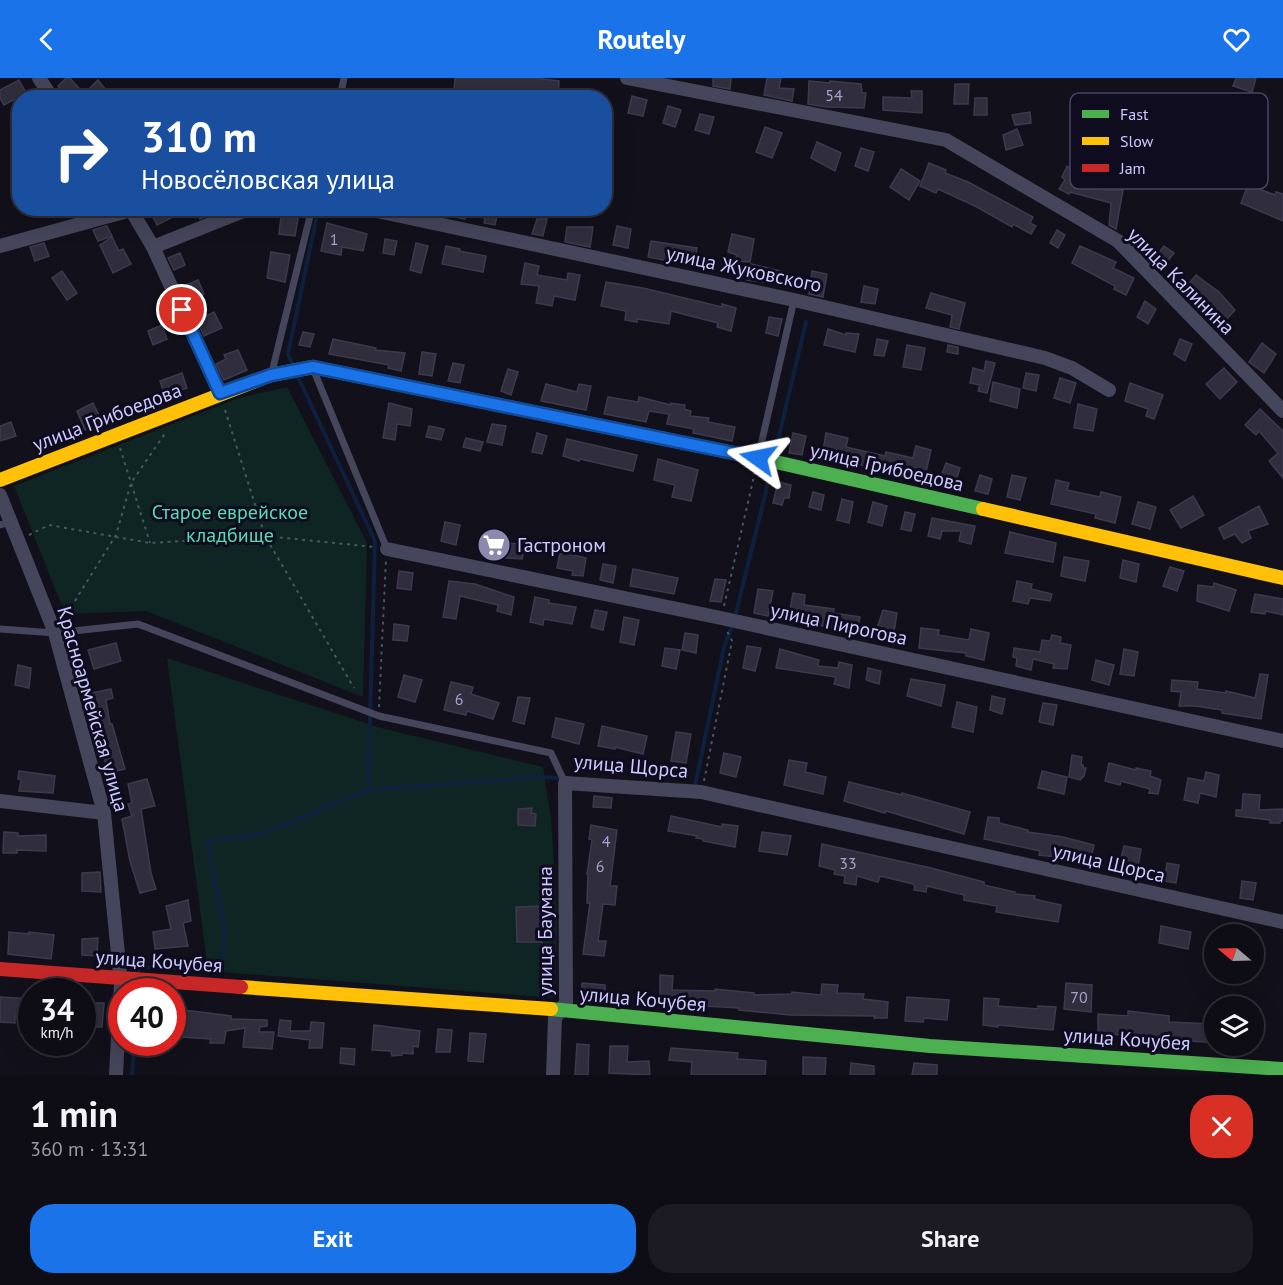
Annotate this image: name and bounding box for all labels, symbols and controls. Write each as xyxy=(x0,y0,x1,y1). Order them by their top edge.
text: Routely xyxy=(598,22,685,56)
icon: back xyxy=(30,23,63,56)
icon: heart xyxy=(1220,23,1253,56)
house number: 54 xyxy=(825,85,843,105)
legend xyxy=(1070,93,1268,189)
text: Fast xyxy=(1120,104,1149,124)
text: 310 m xyxy=(141,109,257,164)
icon: right xyxy=(42,114,120,192)
text: Slow xyxy=(1120,131,1154,151)
text: Jam xyxy=(1119,158,1146,178)
text: Новосёловская улица xyxy=(141,162,395,196)
street label: улица Калинина xyxy=(1122,222,1240,340)
house number: 1 xyxy=(330,229,338,249)
street label: улица Жуковского xyxy=(664,240,824,298)
pin xyxy=(156,284,207,335)
icon: arrive xyxy=(165,293,198,326)
street label: улица Грибоедова xyxy=(29,377,185,457)
position arrow xyxy=(726,426,790,490)
street label: улица Грибоедова xyxy=(807,437,967,497)
park label: Старое еврейское кладбище xyxy=(152,499,308,548)
supermarket icon: Гастроном xyxy=(476,527,512,563)
place label: Гастроном xyxy=(517,532,606,558)
street label: улица Пирогова xyxy=(768,597,910,651)
street label: Красноармейская улица xyxy=(51,603,135,815)
house number: 6 xyxy=(455,689,463,709)
street label: улица Щорса xyxy=(573,748,689,784)
house number: 4 xyxy=(602,831,611,851)
street label: улица Щорса xyxy=(1050,837,1168,889)
house number: 33 xyxy=(839,853,857,873)
house number: 6 xyxy=(596,856,604,876)
street label: улица Баумана xyxy=(532,866,558,996)
north arrow xyxy=(1204,924,1264,984)
map controls xyxy=(1204,924,1264,1056)
street label: улица Кочубея xyxy=(95,944,223,978)
speed limit sign: 40 xyxy=(108,978,186,1056)
street label: улица Кочубея xyxy=(578,980,708,1018)
house number: 70 xyxy=(1070,987,1088,1007)
text: 34 xyxy=(40,990,74,1029)
button: layers xyxy=(1204,996,1264,1056)
street label: улица Кочубея xyxy=(1063,1022,1191,1056)
text: km/h xyxy=(41,1023,73,1042)
text: 1 min xyxy=(30,1090,118,1137)
button: close xyxy=(1190,1095,1253,1158)
text: 360 m · 13:31 xyxy=(30,1136,148,1162)
button: Exit xyxy=(30,1204,636,1273)
button: Share xyxy=(648,1204,1253,1273)

